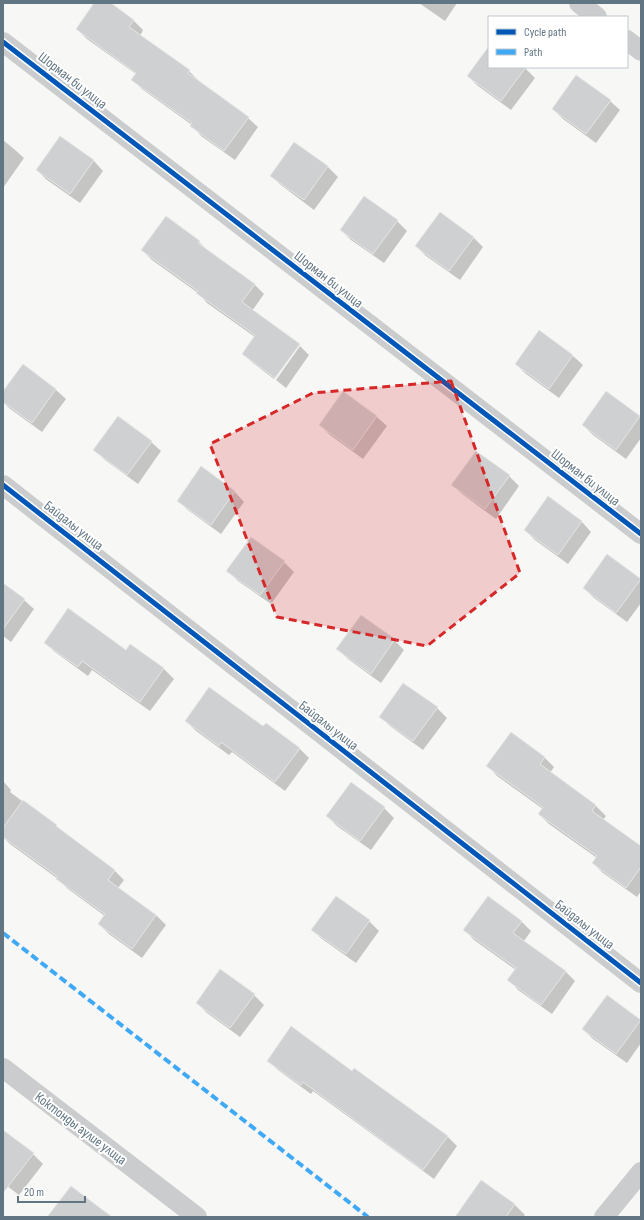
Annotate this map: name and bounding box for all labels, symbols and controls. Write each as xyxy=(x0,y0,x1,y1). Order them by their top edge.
legend xyxy=(488,16,628,68)
text: Cycle path xyxy=(524,25,566,40)
text: Path xyxy=(524,45,542,60)
street label: Шорман би улица xyxy=(35,48,111,113)
street label: Шорман би улица xyxy=(291,247,367,312)
street label: Шорман би улица xyxy=(548,445,624,510)
street label: Байдалы улица xyxy=(41,497,107,554)
street label: Байдалы улица xyxy=(296,697,362,754)
street label: Байдалы улица xyxy=(552,896,618,953)
street label: Коктонды аулие улица xyxy=(31,1088,130,1168)
scale bar xyxy=(18,1178,85,1204)
text: 20 m xyxy=(24,1185,44,1200)

